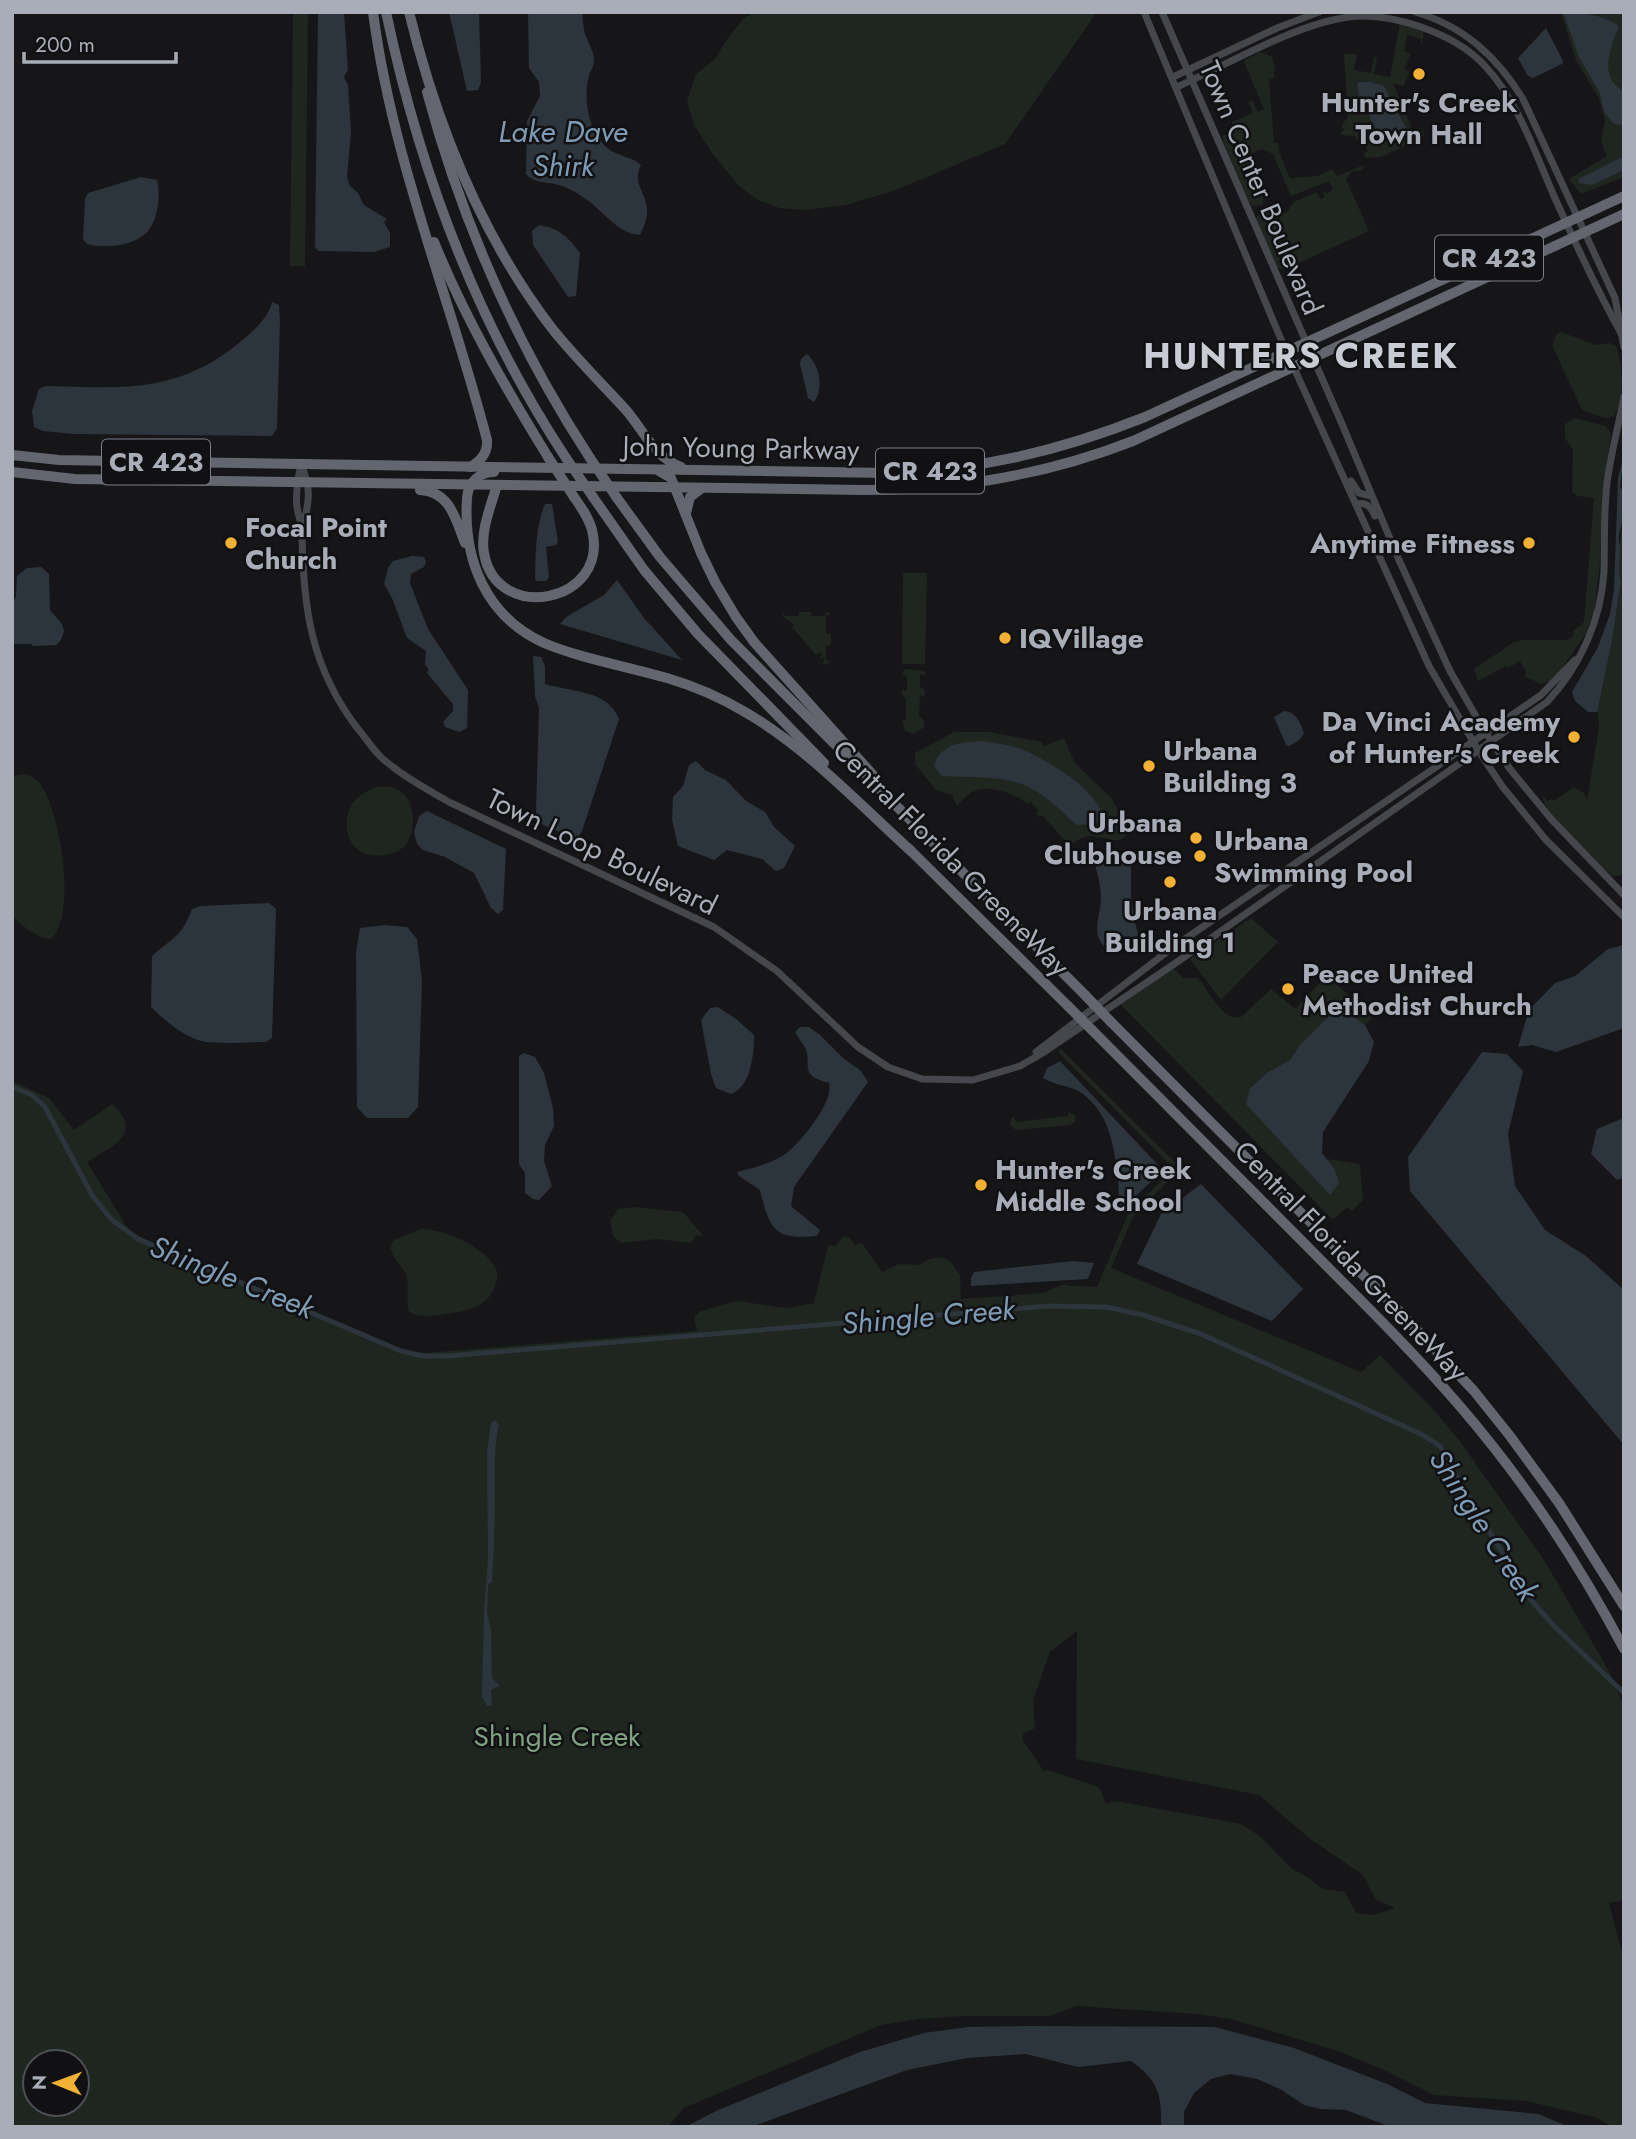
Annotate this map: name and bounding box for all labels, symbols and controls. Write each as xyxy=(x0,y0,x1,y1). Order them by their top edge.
scale bar xyxy=(24,21,177,65)
text: 200 m xyxy=(35,30,95,60)
street label: Town Center Boulevard xyxy=(1189,55,1333,321)
marker: Hunter's Creek Town Hall xyxy=(1411,66,1427,82)
place label: Hunter's Creek Town Hall xyxy=(1321,82,1517,155)
water label: Lake Dave Shirk xyxy=(498,110,628,187)
road number: CR 423 xyxy=(1435,235,1543,280)
district label: HUNTERS CREEK xyxy=(1143,331,1459,381)
street label: John Young Parkway xyxy=(618,425,860,471)
road number: CR 423 xyxy=(102,440,210,484)
road number: CR 423 xyxy=(876,449,984,494)
place label: Focal Point Church xyxy=(245,507,387,580)
place label: Anytime Fitness xyxy=(1309,523,1515,564)
marker: Focal Point Church xyxy=(223,535,239,551)
marker: Anytime Fitness xyxy=(1521,535,1537,551)
place label: IQVillage xyxy=(1019,618,1144,659)
marker: IQVillage xyxy=(997,630,1013,646)
place label: Da Vinci Academy of Hunter's Creek xyxy=(1321,701,1560,774)
marker: Da Vinci Academy of Hunter's Creek xyxy=(1566,729,1582,745)
street label: Central Florida GreeneWay xyxy=(823,730,1079,986)
place label: Urbana Building 3 xyxy=(1163,730,1297,803)
marker: Urbana Building 3 xyxy=(1141,758,1157,774)
street label: Town Loop Boulevard xyxy=(480,778,724,926)
place label: Urbana Clubhouse xyxy=(1044,802,1182,875)
place label: Urbana Swimming Pool xyxy=(1214,820,1413,893)
marker: Urbana Clubhouse xyxy=(1188,830,1204,846)
marker: Urbana Swimming Pool xyxy=(1192,848,1208,864)
marker: Urbana Building 1 xyxy=(1162,874,1178,890)
place label: Urbana Building 1 xyxy=(1105,890,1235,963)
place label: Peace United Methodist Church xyxy=(1302,953,1532,1026)
marker: Peace United Methodist Church xyxy=(1280,981,1296,997)
street label: Central Florida GreeneWay xyxy=(1225,1131,1478,1391)
place label: Hunter's Creek Middle School xyxy=(995,1149,1192,1222)
marker: Hunter's Creek Middle School xyxy=(973,1177,989,1193)
water label: Shingle Creek xyxy=(143,1225,322,1330)
water label: Shingle Creek xyxy=(840,1287,1018,1345)
water label: Shingle Creek xyxy=(1419,1440,1550,1611)
park label: Shingle Creek xyxy=(474,1716,641,1757)
north arrow xyxy=(21,2048,91,2118)
text: N xyxy=(26,2075,53,2090)

